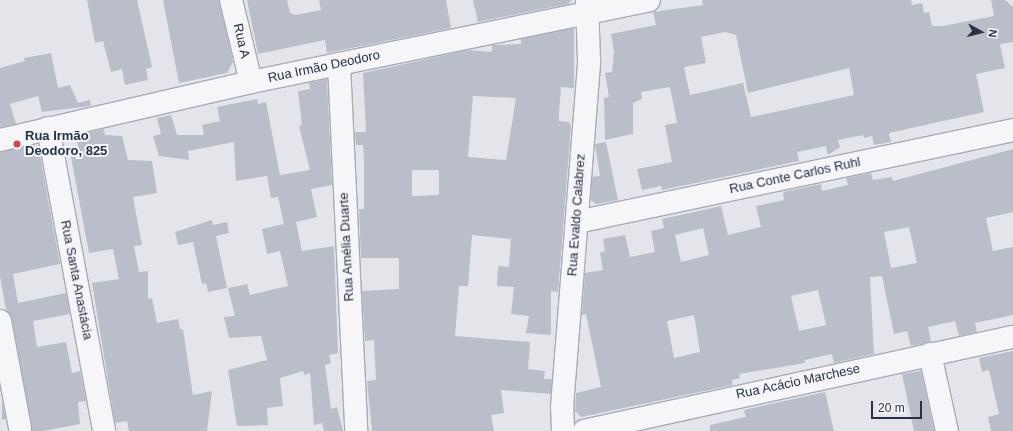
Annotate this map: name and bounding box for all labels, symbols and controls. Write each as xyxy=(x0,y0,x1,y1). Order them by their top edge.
north arrow xyxy=(961,12,1001,52)
street label: Rua A xyxy=(229,22,253,60)
text: N xyxy=(986,29,999,38)
street label: Rua Irmão Deodoro xyxy=(267,48,381,86)
place label: Rua Irmão Deodoro, 825 xyxy=(25,129,107,160)
marker: Rua Irmão Deodoro, 825 xyxy=(12,139,22,149)
street label: Rua Evaldo Calabrez xyxy=(565,153,589,277)
street label: Rua Conte Carlos Ruhl xyxy=(728,154,862,198)
street label: Rua Amélia Duarte xyxy=(336,192,358,302)
street label: Rua Santa Anastácia xyxy=(57,219,95,341)
street label: Rua Acácio Marchese xyxy=(734,361,862,403)
scale bar xyxy=(873,393,924,419)
text: 20 m xyxy=(878,401,905,415)

